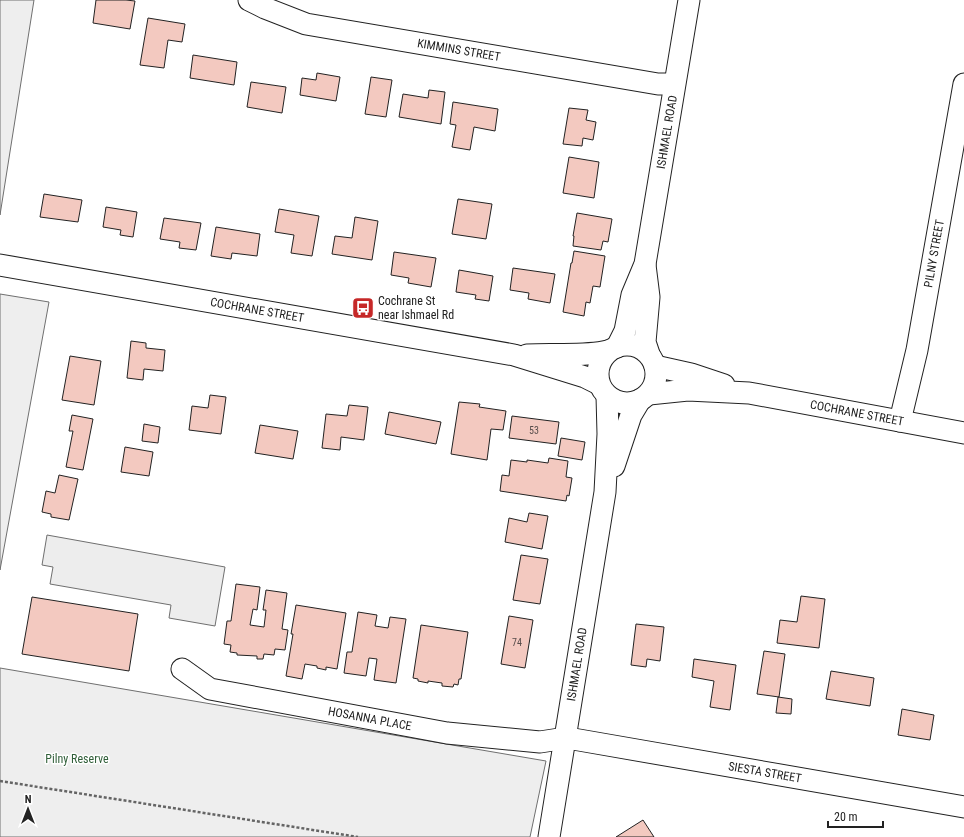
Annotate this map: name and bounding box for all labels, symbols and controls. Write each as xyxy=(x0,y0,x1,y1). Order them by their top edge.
street label: KIMMINS STREET xyxy=(416,36,502,64)
street label: ISHMAEL ROAD xyxy=(654,94,680,170)
street label: PILNY STREET xyxy=(921,218,947,289)
place label: Cochrane St near Ishmael Rd xyxy=(378,294,454,322)
street label: COCHRANE STREET xyxy=(209,295,305,325)
bus stop icon: Cochrane St near Ishmael Rd xyxy=(350,295,376,321)
street label: COCHRANE STREET xyxy=(809,398,905,429)
house number: 53 xyxy=(529,425,539,436)
street label: ISHMAEL ROAD xyxy=(564,626,590,702)
house number: 74 xyxy=(512,637,522,648)
street label: HOSANNA PLACE xyxy=(327,704,413,733)
park label: Pilny Reserve xyxy=(45,752,109,766)
street label: SIESTA STREET xyxy=(727,759,803,786)
north arrow xyxy=(8,789,48,829)
text: N xyxy=(25,793,32,806)
scale bar xyxy=(828,803,883,829)
text: 20 m xyxy=(834,810,858,824)

